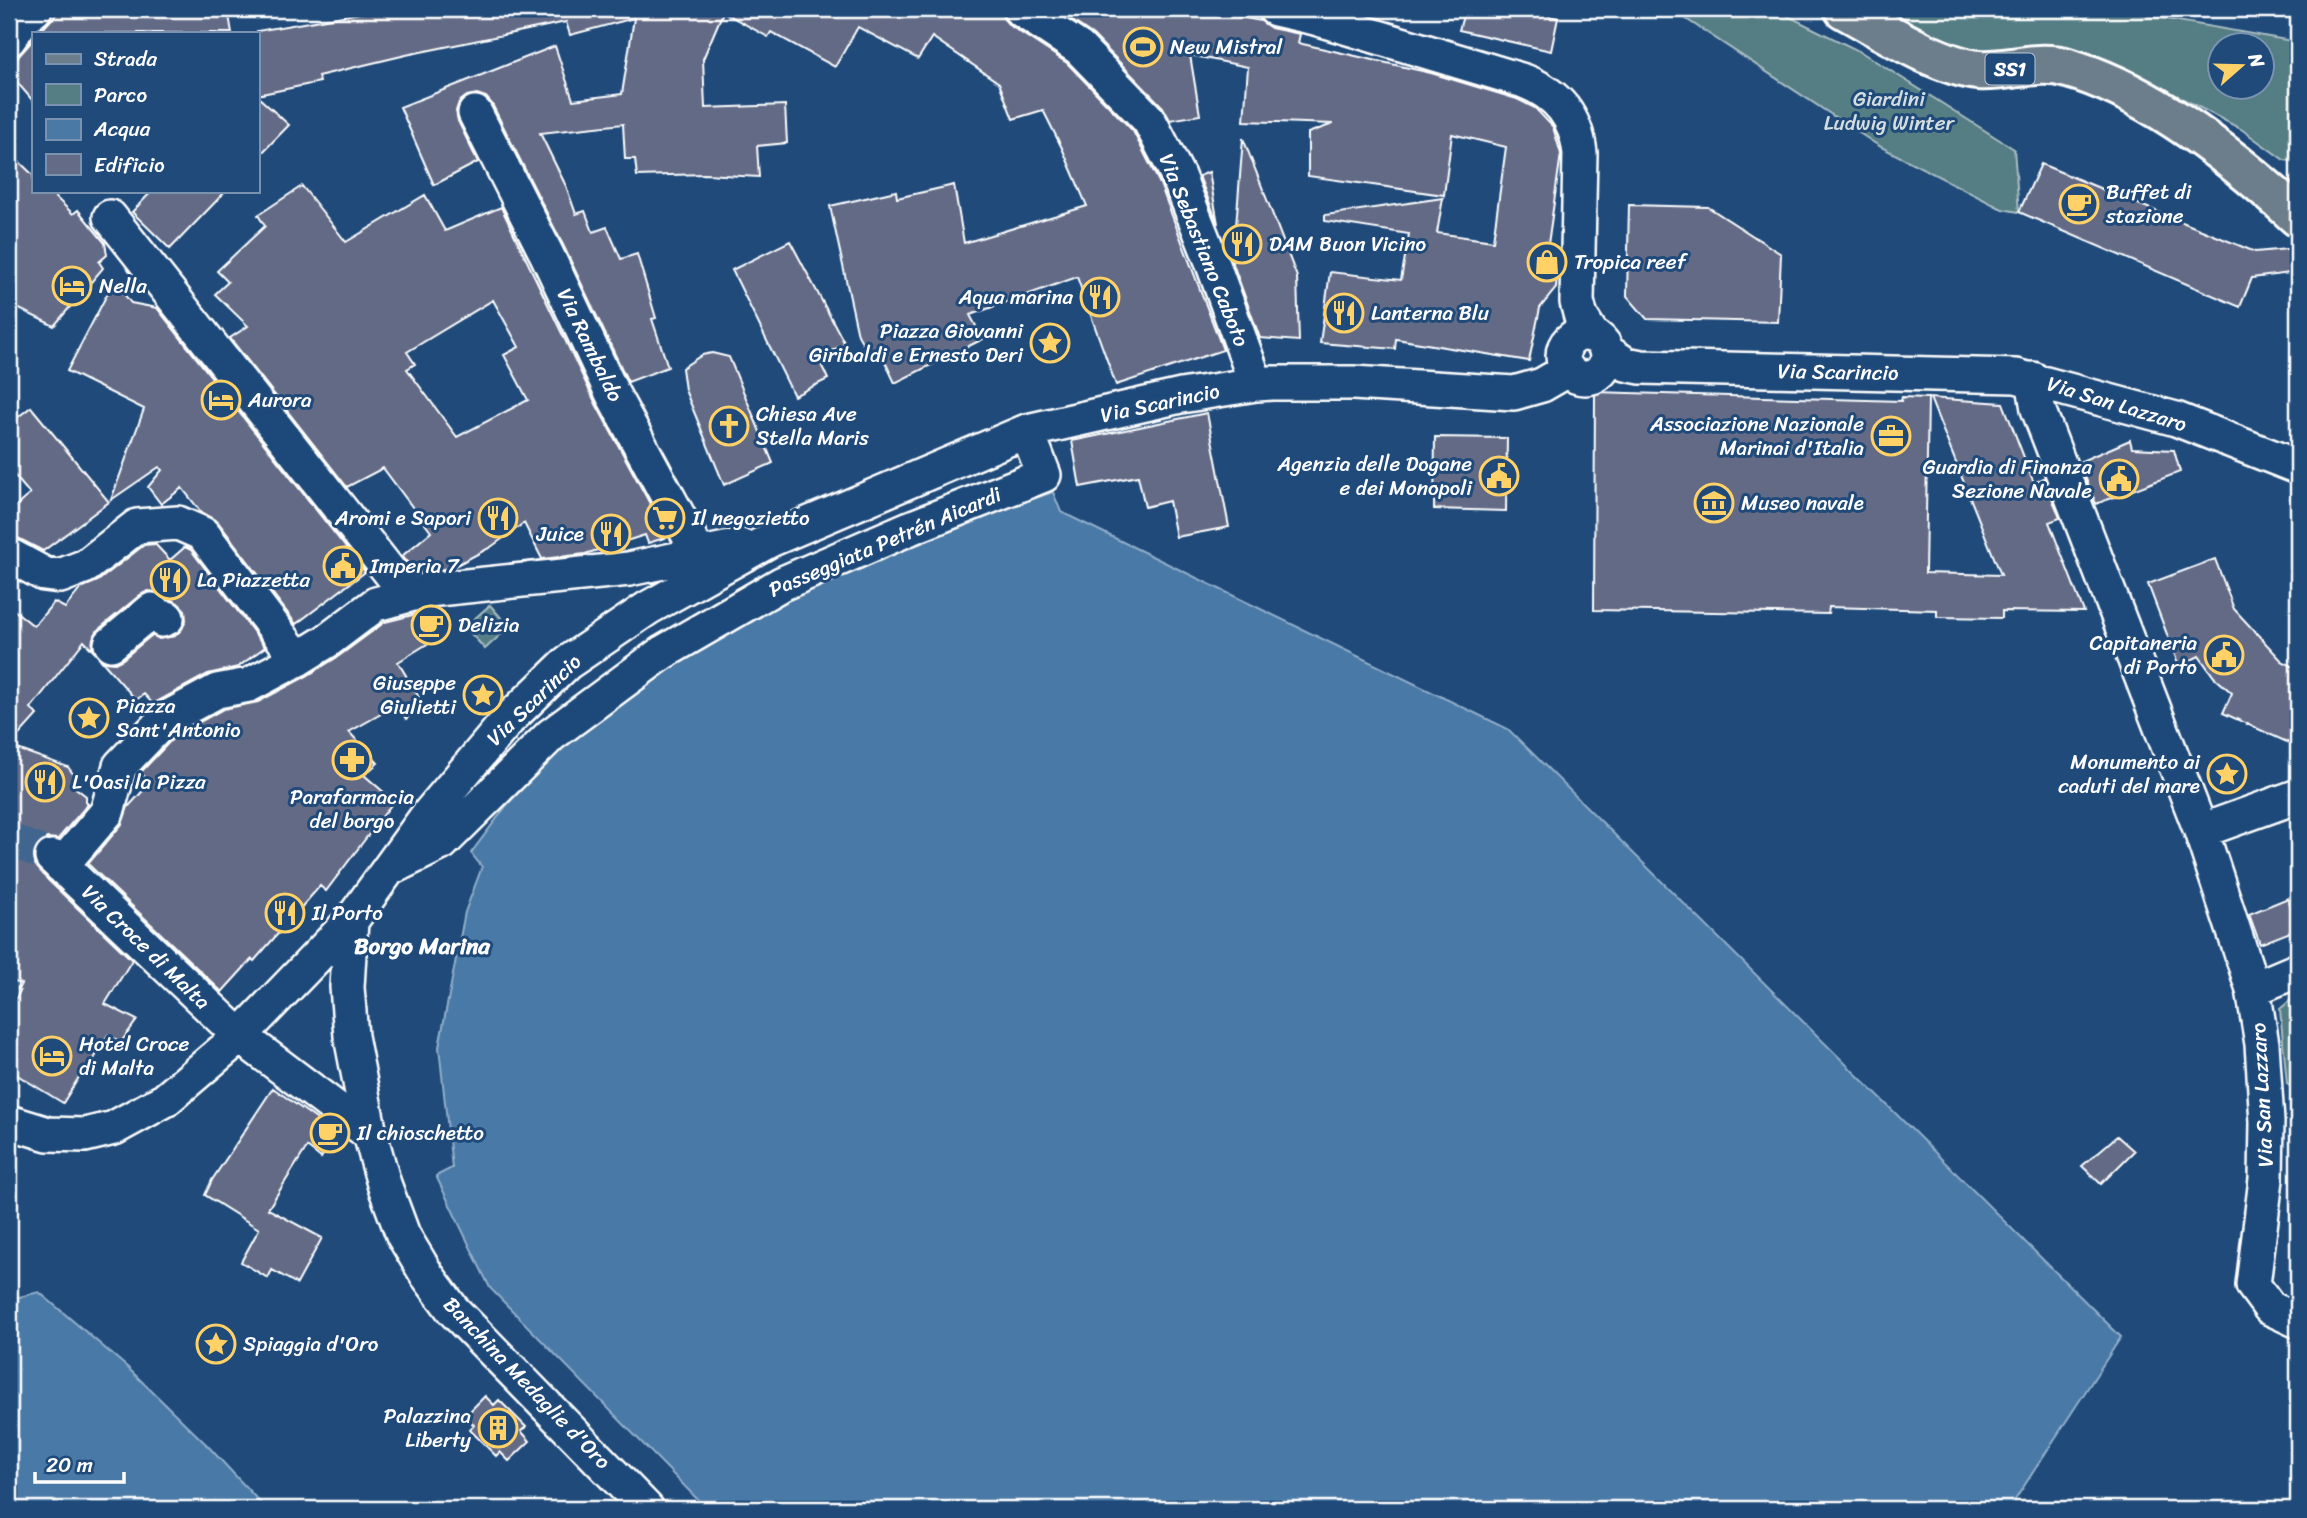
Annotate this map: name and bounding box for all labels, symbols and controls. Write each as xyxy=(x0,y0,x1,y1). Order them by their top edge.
sports icon: New Mistral xyxy=(1122,26,1164,68)
place label: New Mistral xyxy=(1170,28,1283,66)
legend xyxy=(32,32,259,192)
north arrow xyxy=(2206,32,2276,102)
text: Strada xyxy=(94,40,158,78)
text: N xyxy=(2238,48,2275,73)
road number: SS1 xyxy=(1986,54,2035,85)
text: Parco xyxy=(94,76,147,114)
park label: Giardini Ludwig Winter xyxy=(1824,80,1956,142)
text: Acqua xyxy=(93,110,151,148)
text: Edificio xyxy=(94,146,165,184)
street label: Via Sebastiano Caboto xyxy=(1148,147,1260,353)
place label: Buffet di stazione xyxy=(2105,173,2193,235)
cafe icon: Buffet di stazione xyxy=(2058,183,2100,225)
restaurant icon: DAM Buon Vicino xyxy=(1221,223,1263,265)
place label: DAM Buon Vicino xyxy=(1269,225,1427,263)
shop icon: Tropica reef xyxy=(1526,241,1568,283)
place label: Tropica reef xyxy=(1574,243,1689,281)
hotel icon: Nella xyxy=(51,265,93,307)
place label: Nella xyxy=(99,267,147,305)
restaurant icon: Aqua marina xyxy=(1079,276,1121,318)
place label: Aqua marina xyxy=(958,278,1073,316)
street label: Via Rambaldo xyxy=(546,281,634,409)
restaurant icon: Lanterna Blu xyxy=(1323,292,1365,334)
place label: Lanterna Blu xyxy=(1371,294,1490,332)
place label: Piazza Giovanni Giribaldi e Ernesto Deri xyxy=(809,312,1024,374)
place icon: Piazza Giovanni Giribaldi e Ernesto Deri xyxy=(1029,322,1071,364)
street label: Via Scarincio xyxy=(1777,352,1899,392)
street label: Via San Lazzaro xyxy=(2042,365,2192,443)
street label: Via Scarincio xyxy=(1097,372,1223,434)
hotel icon: Aurora xyxy=(200,379,242,421)
place label: Aurora xyxy=(247,381,312,419)
place label: Chiesa Ave Stella Maris xyxy=(756,395,869,457)
church icon: Chiesa Ave Stella Maris xyxy=(708,405,750,447)
place label: Associazione Nazionale Marinai d'Italia xyxy=(1649,405,1864,467)
office icon: Associazione Nazionale Marinai d'Italia xyxy=(1870,415,1912,457)
place label: Agenzia delle Dogane e dei Monopoli xyxy=(1276,445,1473,507)
place label: Guardia di Finanza Sezione Navale xyxy=(1922,448,2092,510)
public building icon: Agenzia delle Dogane e dei Monopoli xyxy=(1478,455,1520,497)
public building icon: Guardia di Finanza Sezione Navale xyxy=(2098,458,2140,500)
street label: Passeggiata Petrén Aicardi xyxy=(763,475,1008,608)
museum icon: Museo navale xyxy=(1693,482,1735,524)
place label: Museo navale xyxy=(1741,484,1864,522)
restaurant icon: Aromi e Sapori xyxy=(477,497,519,539)
supermarket icon: Il negozietto xyxy=(644,497,686,539)
place label: Aromi e Sapori xyxy=(334,499,472,537)
place label: Il negozietto xyxy=(691,499,810,537)
restaurant icon: Juice xyxy=(590,513,632,555)
place label: Juice xyxy=(535,515,584,553)
public building icon: Imperia 7 xyxy=(322,545,364,587)
place label: Imperia 7 xyxy=(369,547,461,585)
restaurant icon: La Piazzetta xyxy=(149,559,191,601)
place label: La Piazzetta xyxy=(197,561,310,599)
cafe icon: Delizia xyxy=(410,604,452,646)
place label: Delizia xyxy=(458,606,520,644)
place label: Capitaneria di Porto xyxy=(2090,624,2197,686)
public building icon: Capitaneria di Porto xyxy=(2203,634,2245,676)
street label: Via Scarincio xyxy=(477,644,591,756)
place label: Giuseppe Giulietti xyxy=(373,664,457,726)
place icon: Giuseppe Giulietti xyxy=(462,674,504,716)
place label: Piazza Sant'Antonio xyxy=(116,687,241,749)
place icon: Piazza Sant'Antonio xyxy=(68,697,110,739)
pharmacy icon: Parafarmacia del borgo xyxy=(331,739,373,781)
place label: Monumento ai caduti del mare xyxy=(2058,743,2201,805)
place icon: Monumento ai caduti del mare xyxy=(2206,753,2248,795)
restaurant icon: L'Oasi la Pizza xyxy=(24,761,66,803)
place label: L'Oasi la Pizza xyxy=(72,763,206,801)
place label: Parafarmacia del borgo xyxy=(290,778,415,840)
street label: Via Croce di Malta xyxy=(72,875,220,1020)
restaurant icon: Il Porto xyxy=(264,892,306,934)
place label: Il Porto xyxy=(311,894,383,932)
district label: Borgo Marina xyxy=(354,926,491,967)
street label: Via San Lazzaro xyxy=(2239,1022,2285,1168)
place label: Hotel Croce di Malta xyxy=(79,1025,190,1087)
hotel icon: Hotel Croce di Malta xyxy=(31,1035,73,1077)
cafe icon: Il chioschetto xyxy=(309,1112,351,1154)
place label: Il chioschetto xyxy=(356,1114,484,1152)
street label: Banchina Medaglie d'Oro xyxy=(434,1287,621,1479)
place icon: Spiaggia d'Oro xyxy=(195,1323,237,1365)
place label: Spiaggia d'Oro xyxy=(243,1325,379,1363)
place label: Palazzina Liberty xyxy=(384,1397,471,1459)
building icon: Palazzina Liberty xyxy=(477,1407,519,1449)
scale bar xyxy=(35,1441,124,1485)
text: 20 m xyxy=(46,1446,93,1484)

